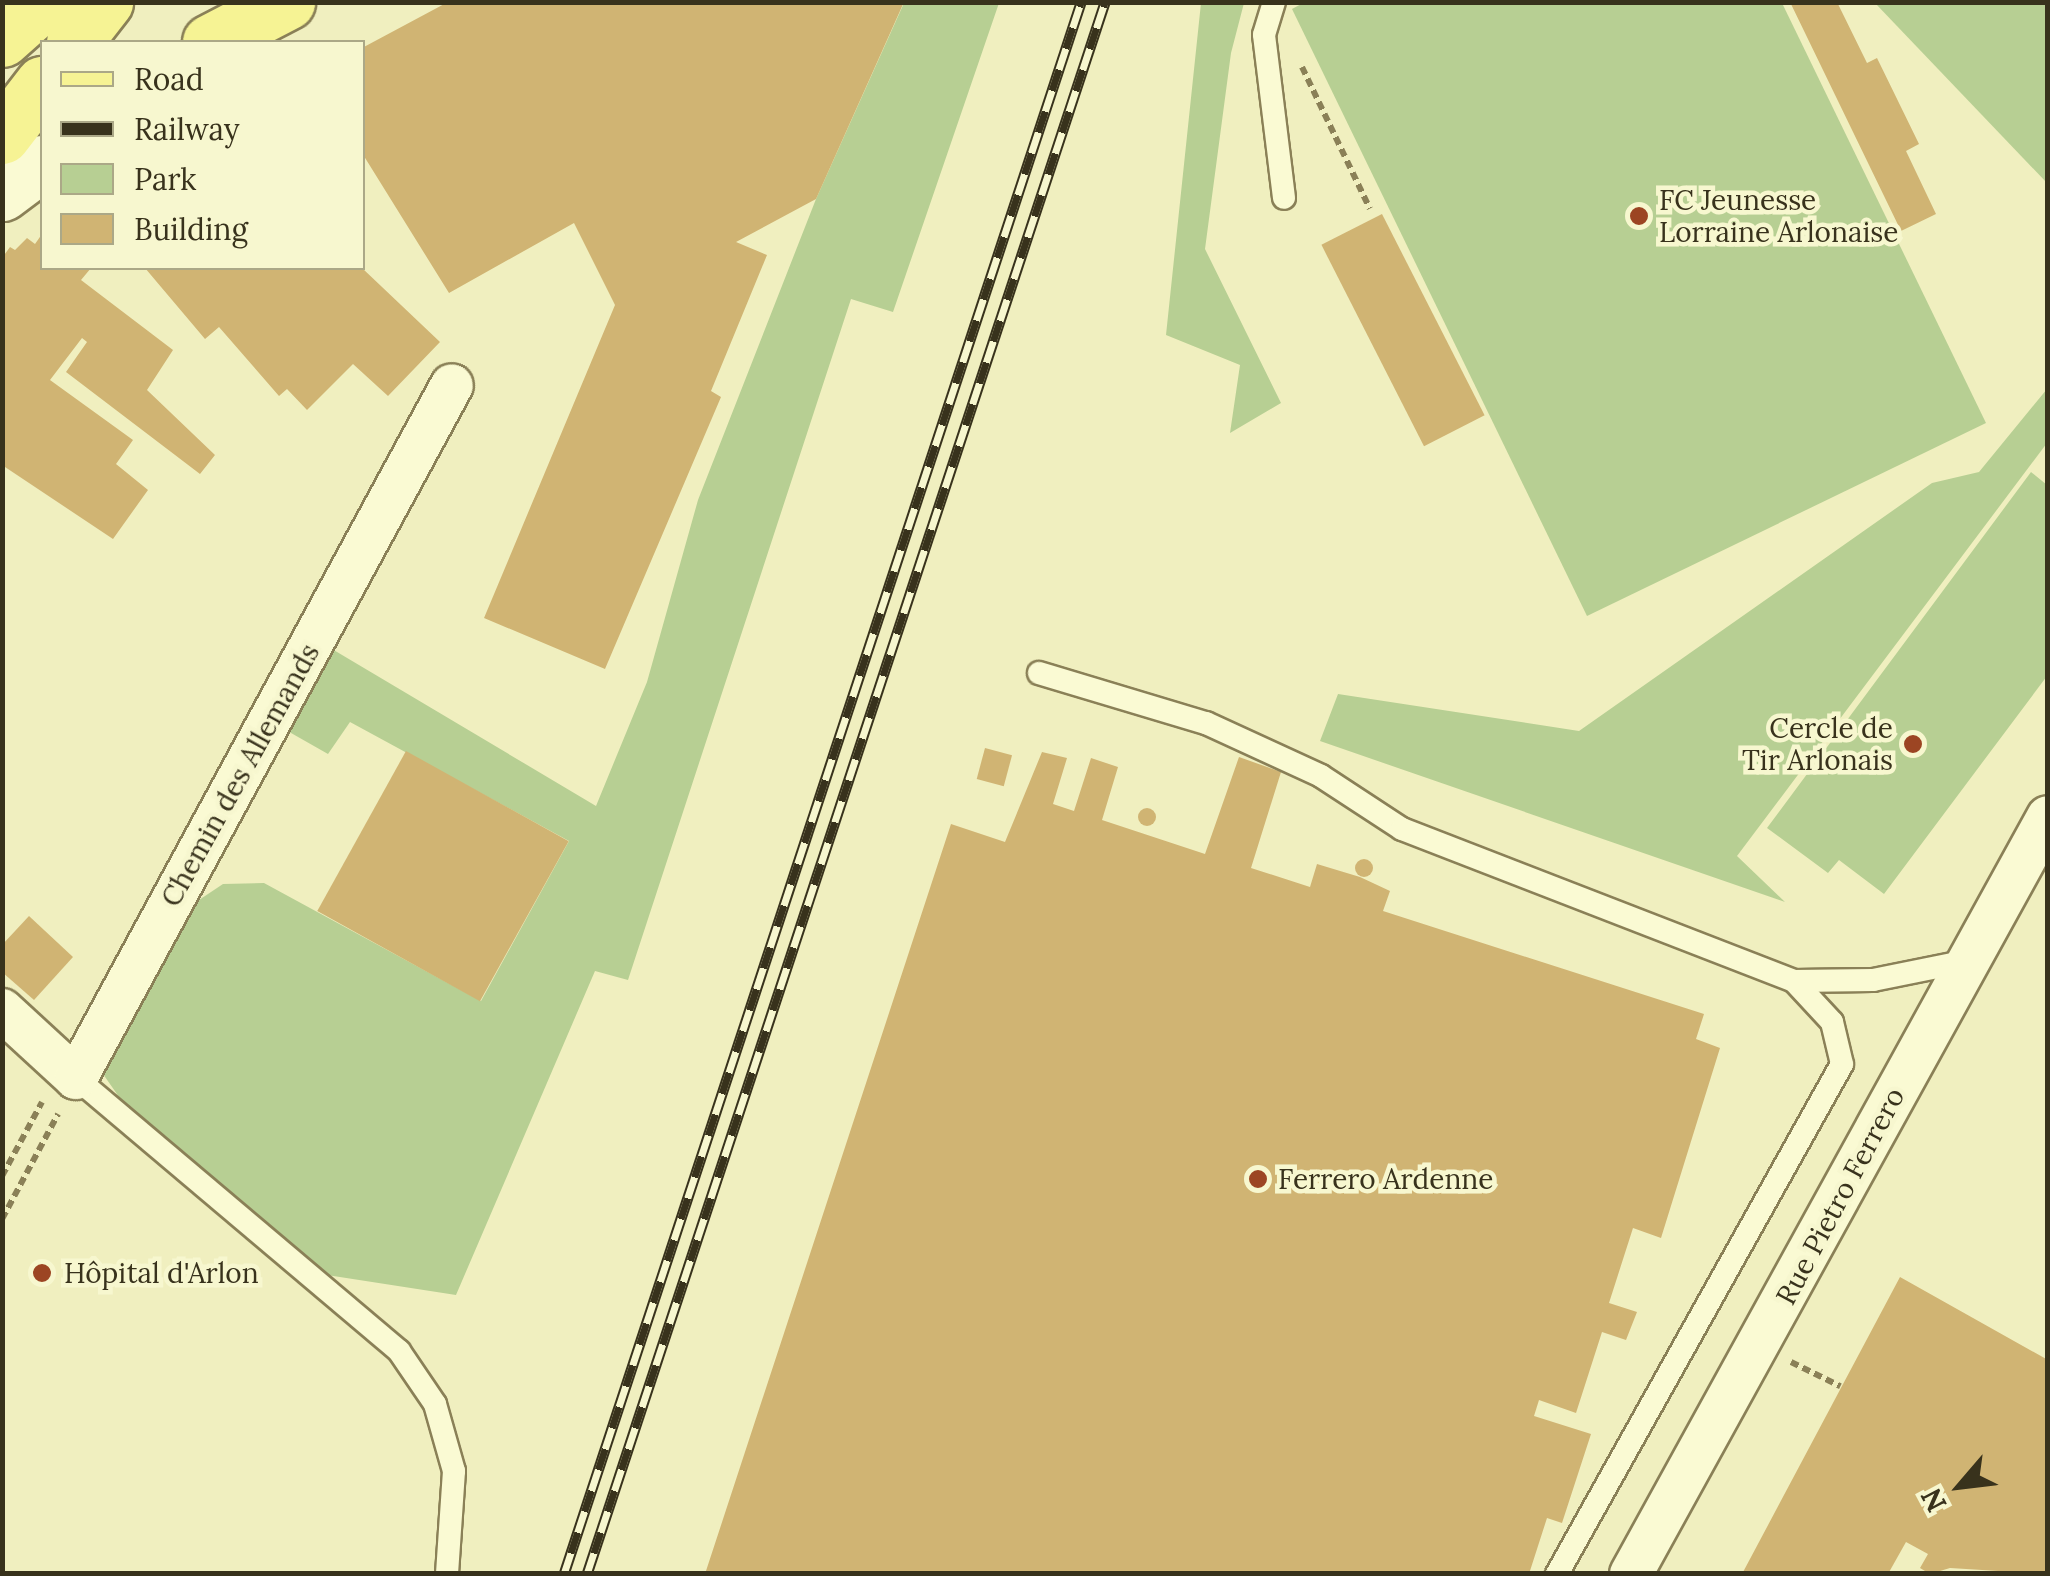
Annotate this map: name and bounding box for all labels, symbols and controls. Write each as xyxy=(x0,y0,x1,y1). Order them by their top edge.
legend xyxy=(40,40,365,270)
text: Road xyxy=(134,60,204,98)
text: Railway xyxy=(134,110,240,148)
text: Park xyxy=(134,160,196,198)
place label: FC Jeunesse Lorraine Arlonaise xyxy=(1659,183,1898,249)
marker: FC Jeunesse Lorraine Arlonaise xyxy=(1628,205,1650,227)
text: Building xyxy=(134,210,248,248)
street label: Chemin des Allemands xyxy=(154,638,326,912)
place label: Cercle de Tir Arlonais xyxy=(1742,711,1893,777)
marker: Cercle de Tir Arlonais xyxy=(1902,733,1924,755)
street label: Rue Pietro Ferrero xyxy=(1769,1082,1911,1310)
place label: Ferrero Ardenne xyxy=(1278,1162,1494,1196)
marker: Ferrero Ardenne xyxy=(1247,1168,1269,1190)
place label: Hôpital d'Arlon xyxy=(64,1256,259,1290)
marker: Hôpital d'Arlon xyxy=(29,1260,55,1286)
north arrow xyxy=(1910,1436,2010,1536)
text: N xyxy=(1913,1482,1954,1518)

